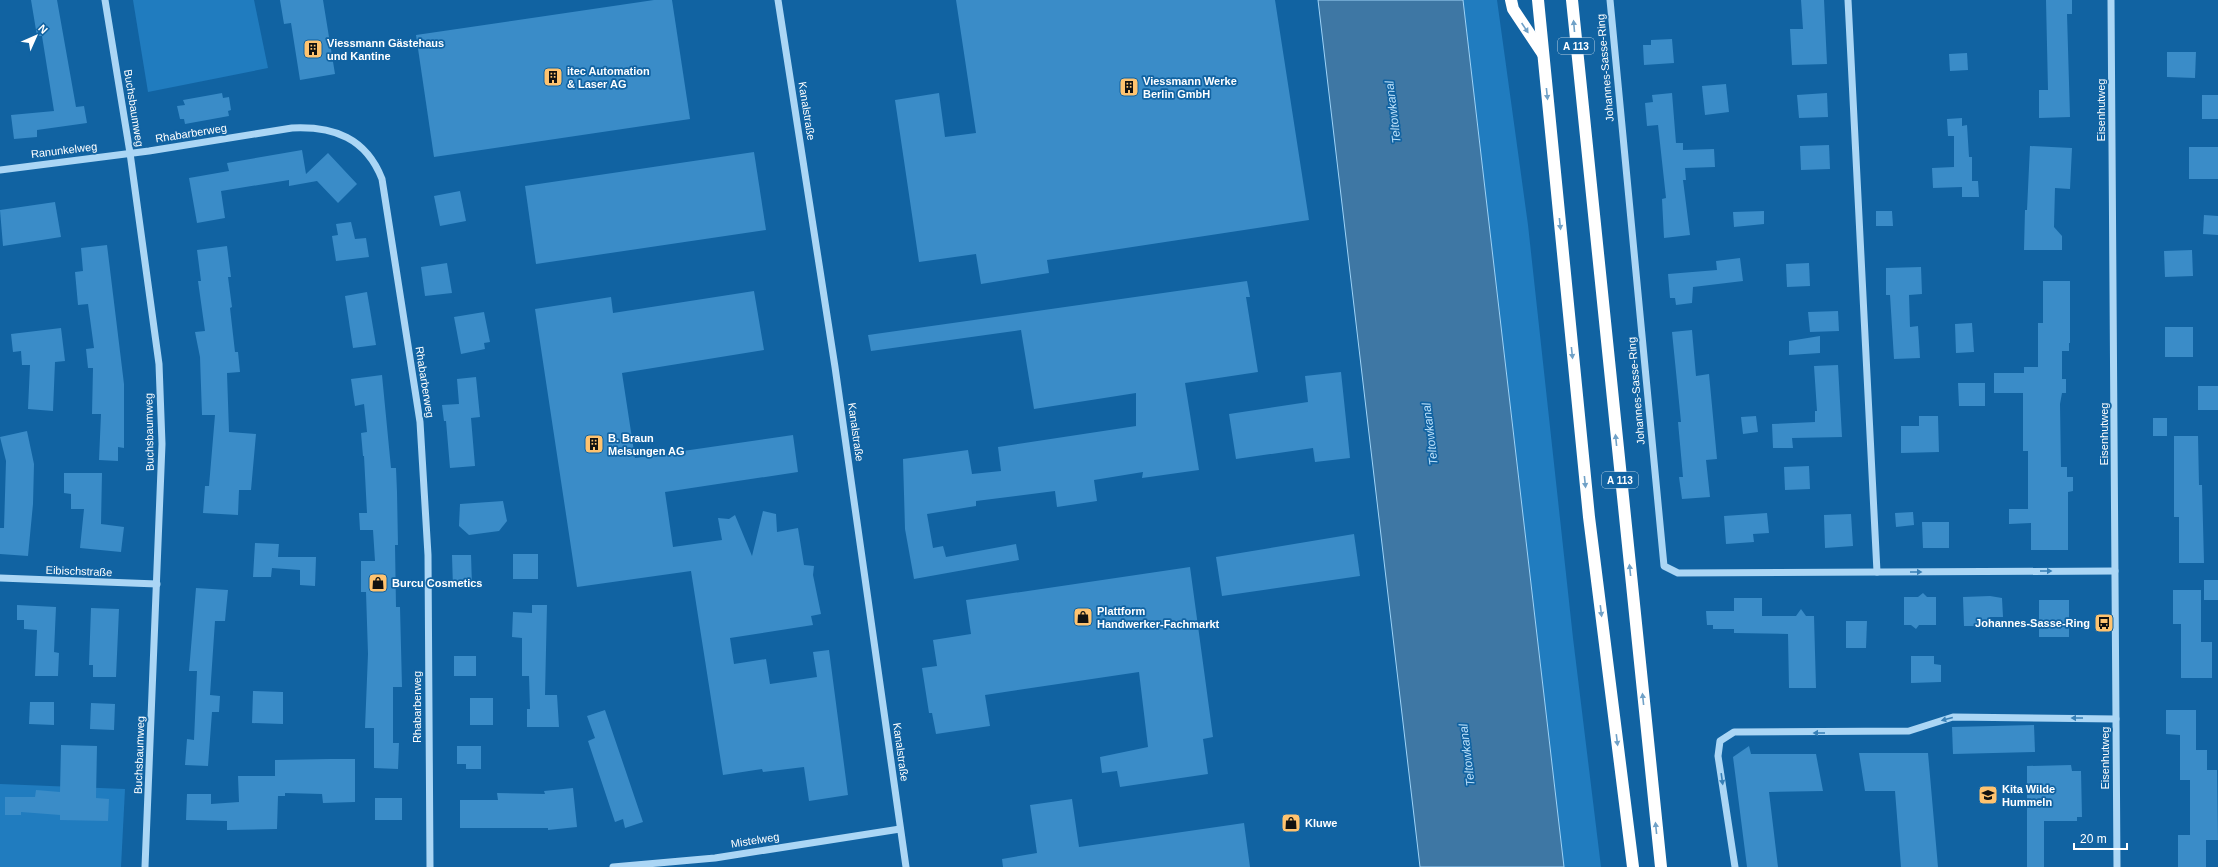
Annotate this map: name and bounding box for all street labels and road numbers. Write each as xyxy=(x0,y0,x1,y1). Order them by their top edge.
street label: Johannes-Sasse-Ring xyxy=(1594,14,1616,122)
road number: A 113 xyxy=(1558,38,1594,54)
street label: Buchsbaumweg xyxy=(122,68,146,148)
street label: Eisenhutweg xyxy=(2095,79,2107,142)
street label: Kanalstraße xyxy=(796,81,818,141)
street label: Rhabarberweg xyxy=(154,121,228,145)
street label: Ranunkelweg xyxy=(30,140,98,160)
street label: Johannes-Sasse-Ring xyxy=(1625,337,1647,445)
street label: Rhabarberweg xyxy=(413,345,437,419)
street label: Buchsbaumweg xyxy=(142,393,156,471)
street label: Kanalstraße xyxy=(846,402,866,462)
street label: Eisenhutweg xyxy=(2098,403,2110,466)
road number: A 113 xyxy=(1602,472,1638,488)
street label: Eibischstraße xyxy=(45,564,113,578)
street label: Rhabarberweg xyxy=(411,671,423,743)
street label: Buchsbaumweg xyxy=(132,716,146,794)
street label: Kanalstraße xyxy=(891,722,911,782)
street label: Eisenhutweg xyxy=(2099,727,2111,790)
street label: Mistelweg xyxy=(730,830,780,850)

